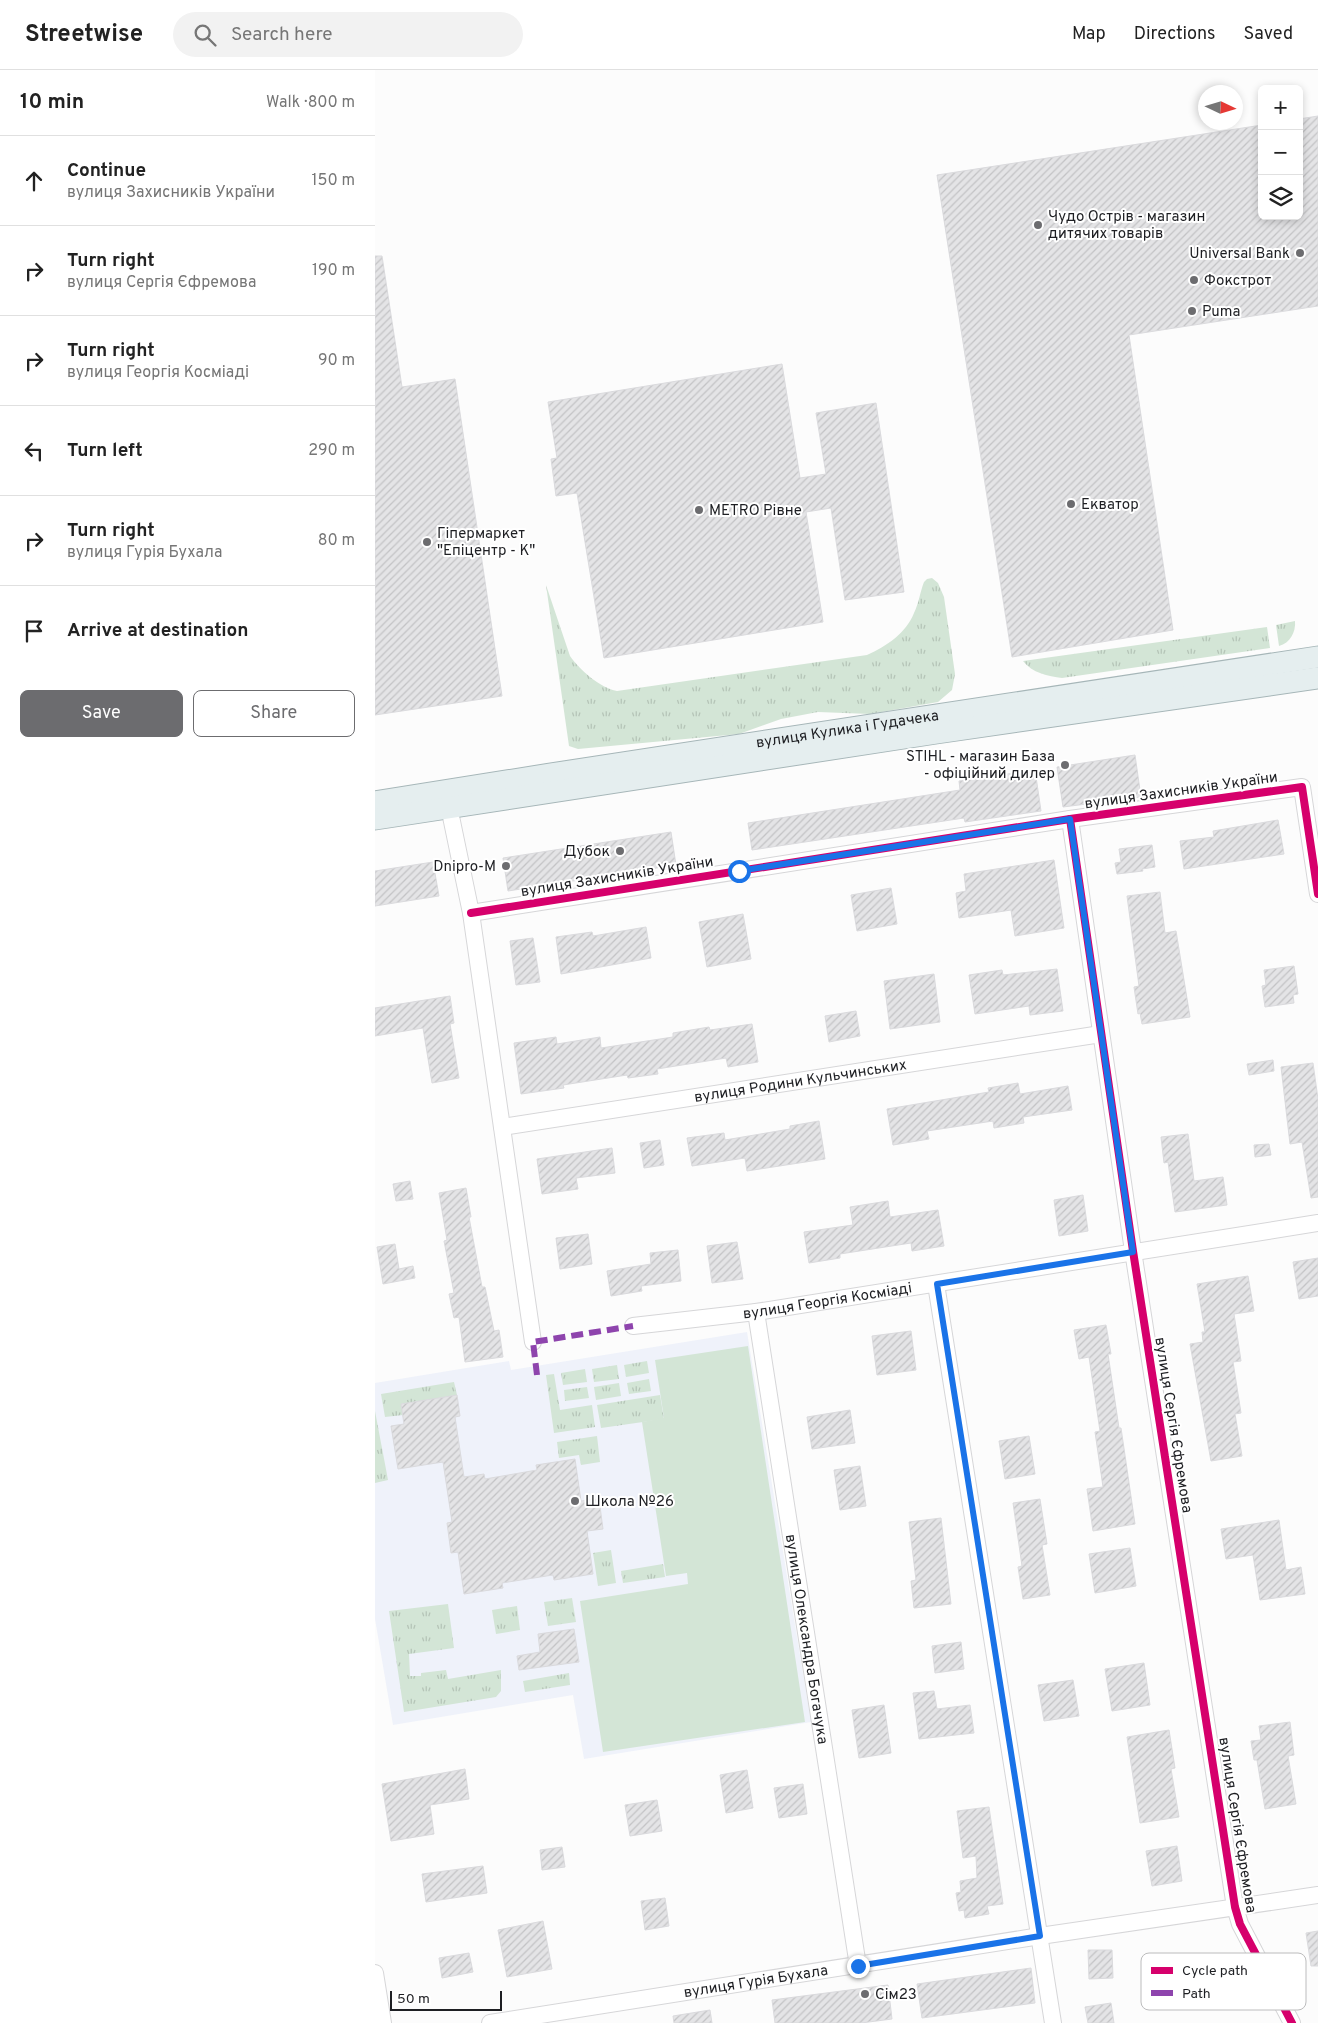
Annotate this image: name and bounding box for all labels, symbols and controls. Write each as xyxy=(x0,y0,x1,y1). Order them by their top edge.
search box xyxy=(173,12,523,57)
text: Streetwise xyxy=(25,20,143,50)
icon: search xyxy=(191,21,219,49)
text: Search here xyxy=(231,23,333,47)
text: Map xyxy=(1072,23,1106,46)
text: Directions xyxy=(1134,23,1216,46)
text: Saved xyxy=(1244,23,1293,46)
north arrow xyxy=(1198,85,1243,130)
map controls xyxy=(1258,85,1303,220)
button: + xyxy=(1258,85,1303,130)
text: 10 min xyxy=(20,89,84,116)
text: Walk · 800 m xyxy=(266,93,355,113)
button: − xyxy=(1258,130,1303,175)
text: Continue xyxy=(67,159,146,183)
icon: ahead xyxy=(20,167,48,195)
text: 150 m xyxy=(312,171,355,191)
button: layers xyxy=(1258,175,1303,220)
text: вулиця Захисників України xyxy=(67,183,275,203)
place label: Чудо Острів - магазин дитячих товарів xyxy=(1048,208,1205,244)
marker: Чудо Острів - магазин дитячих товарів xyxy=(1032,219,1044,231)
place label: Universal Bank xyxy=(1189,245,1290,264)
marker: Universal Bank xyxy=(1294,247,1306,259)
text: Turn right xyxy=(67,249,155,273)
icon: right xyxy=(20,257,48,285)
text: 190 m xyxy=(312,261,355,281)
place label: Фокстрот xyxy=(1204,272,1271,291)
text: вулиця Сергія Єфремова xyxy=(67,273,256,293)
marker: Фокстрот xyxy=(1188,274,1200,286)
place label: Puma xyxy=(1202,303,1240,322)
marker: Puma xyxy=(1186,305,1198,317)
text: Turn right xyxy=(67,339,155,363)
icon: right xyxy=(20,347,48,375)
text: 90 m xyxy=(318,351,355,371)
text: вулиця Георгія Косміаді xyxy=(67,363,249,383)
icon: left xyxy=(20,437,48,465)
text: Turn left xyxy=(67,439,143,463)
text: 290 m xyxy=(308,441,355,461)
place label: Екватор xyxy=(1081,496,1139,515)
marker: Екватор xyxy=(1065,498,1077,510)
place label: METRO Рівне xyxy=(709,502,802,521)
marker: METRO Рівне xyxy=(693,504,705,516)
text: Turn right xyxy=(67,519,155,543)
place label: Гіпермаркет "Епіцентр - К" xyxy=(437,525,535,561)
icon: right xyxy=(20,527,48,555)
text: 80 m xyxy=(318,531,355,551)
marker: Гіпермаркет "Епіцентр - К" xyxy=(421,536,433,548)
text: вулиця Гурія Бухала xyxy=(67,543,222,563)
icon: arrive xyxy=(20,617,48,645)
text: Arrive at destination xyxy=(67,619,248,643)
button: Save xyxy=(20,690,183,737)
button: Share xyxy=(193,690,355,737)
street label: вулиця Кулика і Гудачека xyxy=(755,707,940,753)
place label: STIHL - магазин База - офіційний дилер xyxy=(906,748,1055,784)
marker: STIHL - магазин База - офіційний дилер xyxy=(1059,759,1071,771)
street label: вулиця Захисників України xyxy=(1083,769,1279,814)
place label: Дубок xyxy=(564,843,610,862)
marker: Дубок xyxy=(614,845,626,857)
street label: вулиця Захисників України xyxy=(519,853,715,902)
place label: Dnipro-M xyxy=(433,858,496,877)
marker: Dnipro-M xyxy=(500,860,512,872)
route start xyxy=(728,860,751,883)
street label: вулиця Родини Кульчинських xyxy=(693,1056,908,1108)
street label: вулиця Георгія Косміаді xyxy=(742,1279,913,1324)
street label: вулиця Сергія Єфремова xyxy=(1149,1336,1196,1514)
place label: Школа №26 xyxy=(585,1493,674,1512)
marker: Школа №26 xyxy=(569,1495,581,1507)
street label: вулиця Олександра Богачука xyxy=(780,1533,831,1746)
street label: вулиця Сергія Єфремова xyxy=(1213,1736,1260,1914)
legend xyxy=(1141,1953,1306,2010)
route end xyxy=(847,1955,870,1978)
street label: вулиця Гурія Бухала xyxy=(682,1962,829,2003)
text: Cycle path xyxy=(1182,1963,1248,1980)
place label: Сім23 xyxy=(875,1986,917,2005)
text: Path xyxy=(1182,1986,1211,2003)
scale bar xyxy=(390,1988,503,2011)
marker: Сім23 xyxy=(859,1988,871,2000)
text: 50 m xyxy=(397,1991,430,2008)

